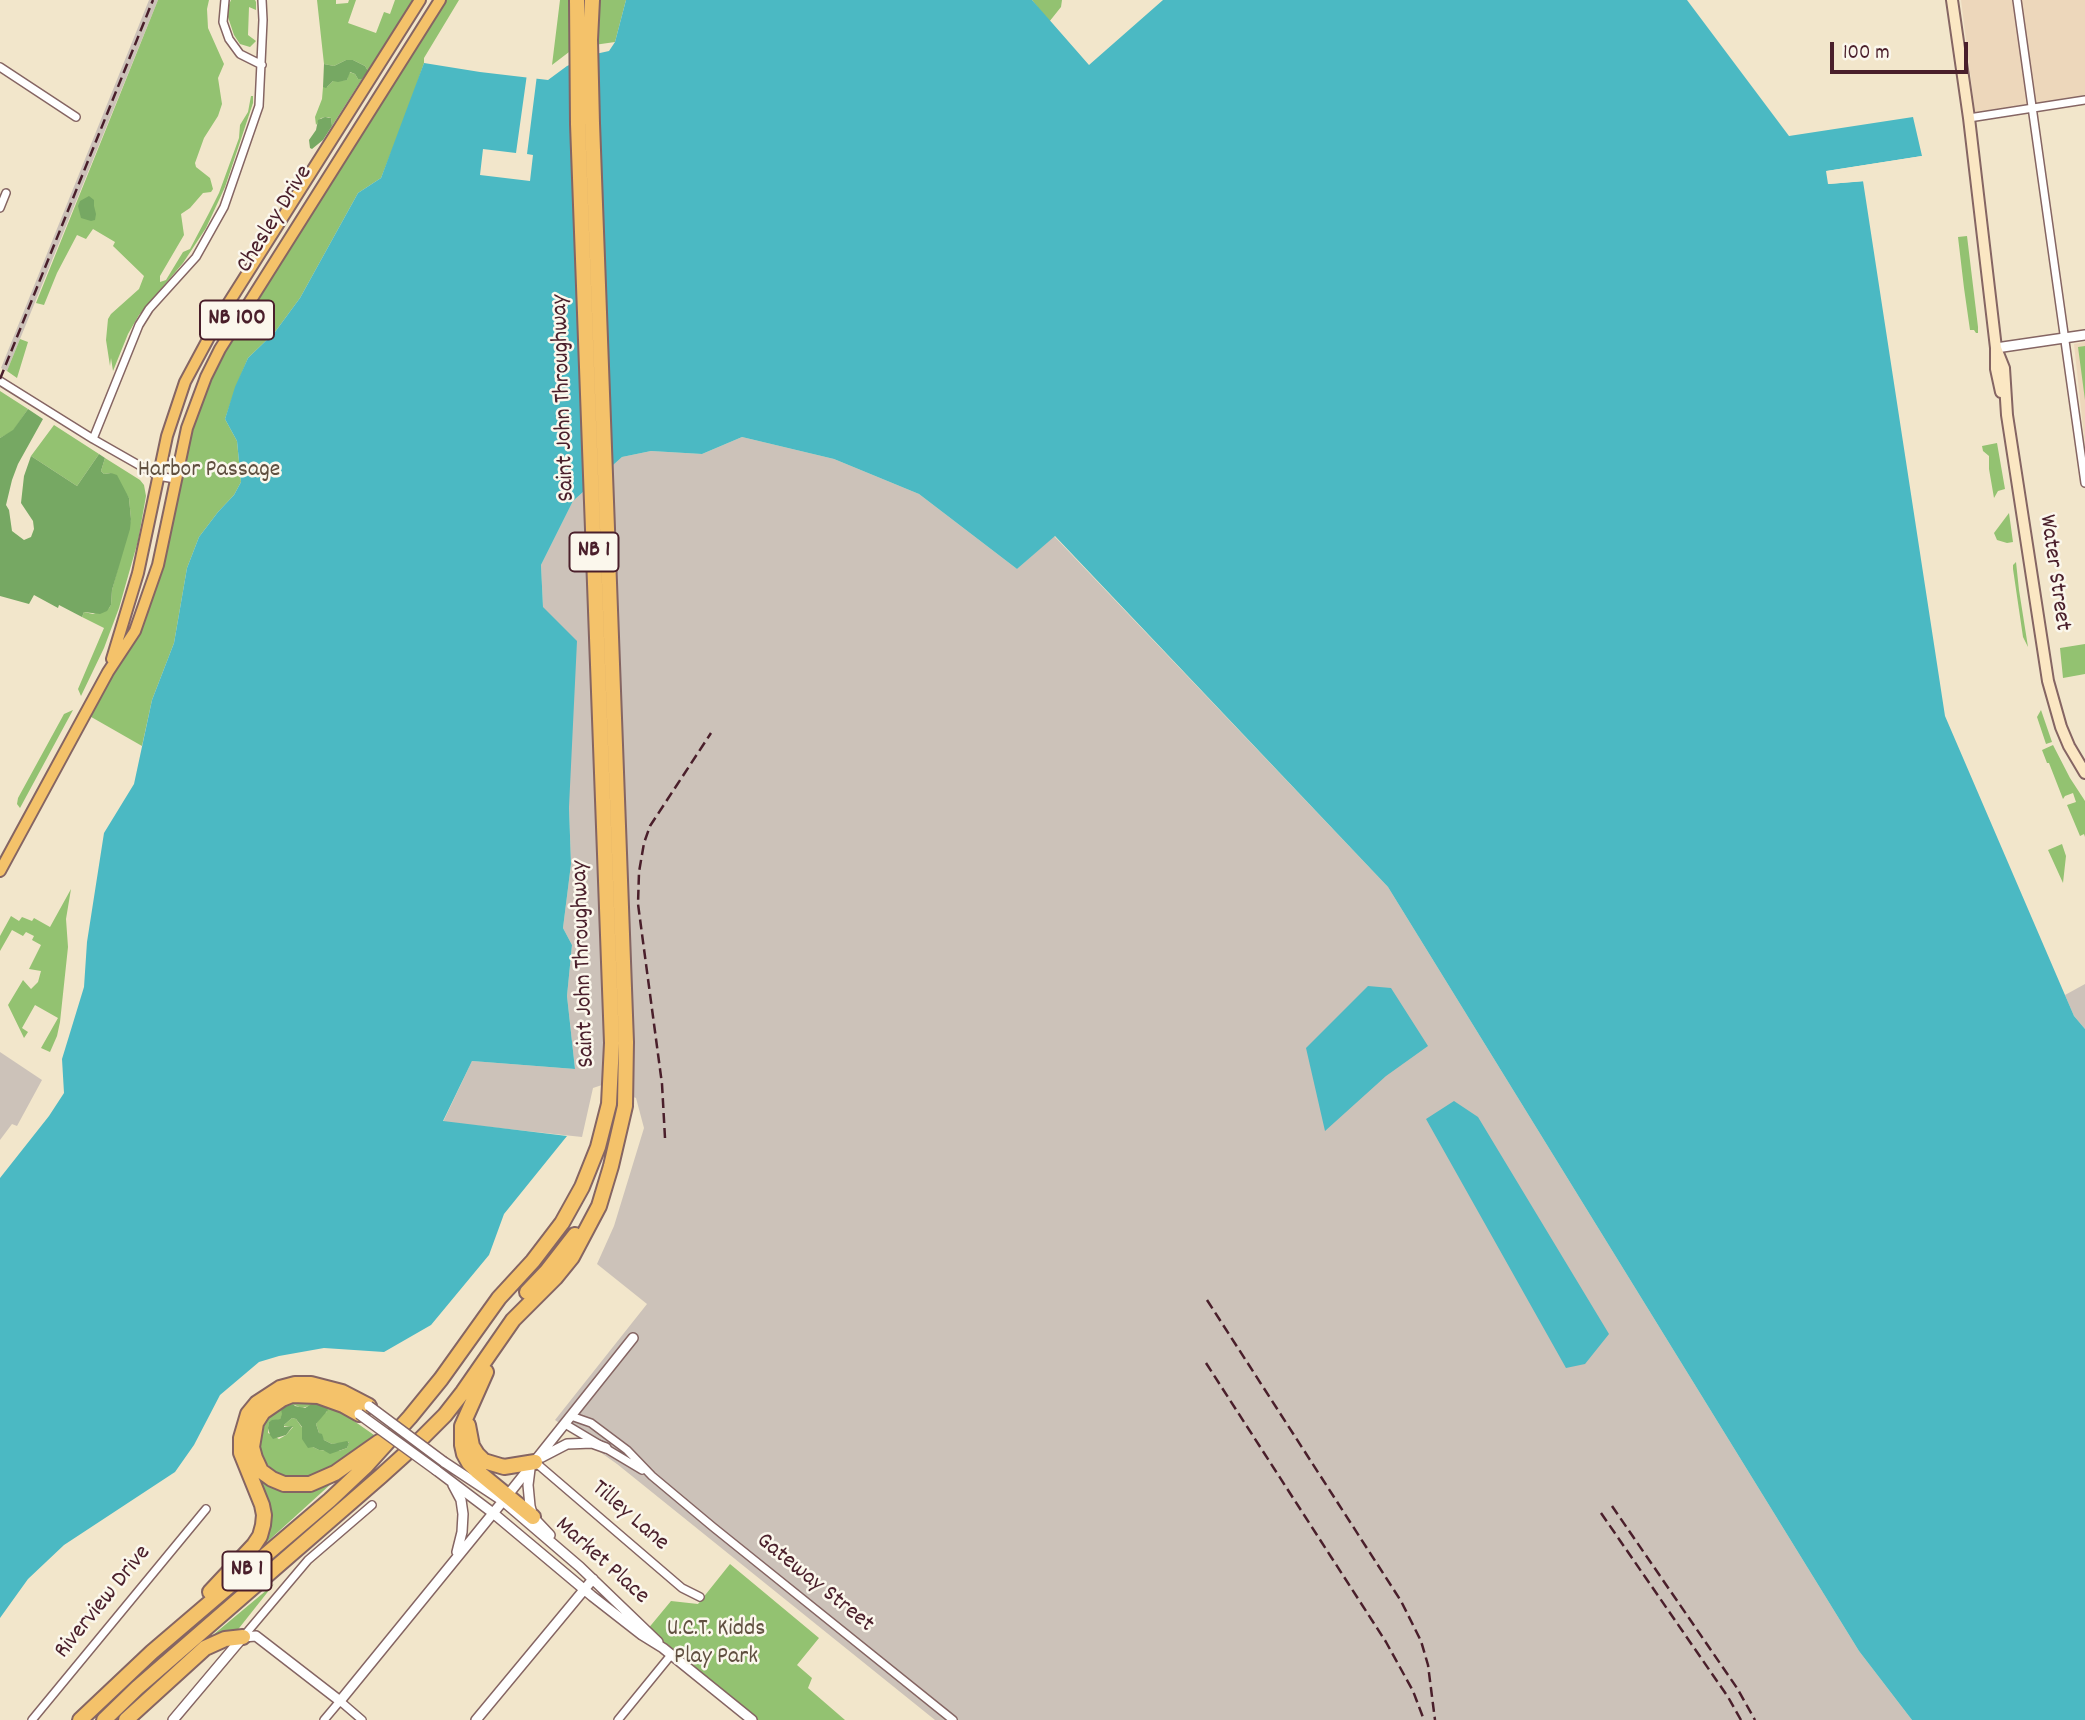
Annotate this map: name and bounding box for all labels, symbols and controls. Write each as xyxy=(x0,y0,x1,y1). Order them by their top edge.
scale bar xyxy=(1833,28,1971,72)
text: 100 m xyxy=(1843,39,1890,69)
street label: Chesley Drive xyxy=(232,161,320,279)
street label: Saint John Throughway xyxy=(547,294,583,502)
road number: NB 100 xyxy=(200,300,274,340)
park label: Harbor Passage xyxy=(138,458,280,486)
street label: Water Street xyxy=(2031,513,2075,633)
road number: NB 1 xyxy=(570,532,618,572)
street label: Saint John Throughway xyxy=(567,860,603,1068)
street label: Tilley Lane xyxy=(584,1475,674,1559)
street label: Market Place xyxy=(548,1512,654,1612)
street label: Gateway Street xyxy=(749,1528,879,1640)
street label: Riverview Drive xyxy=(49,1540,159,1666)
road number: NB 1 xyxy=(222,1552,272,1590)
park label: U.C.T. Kidds Play Park xyxy=(667,1617,765,1673)

